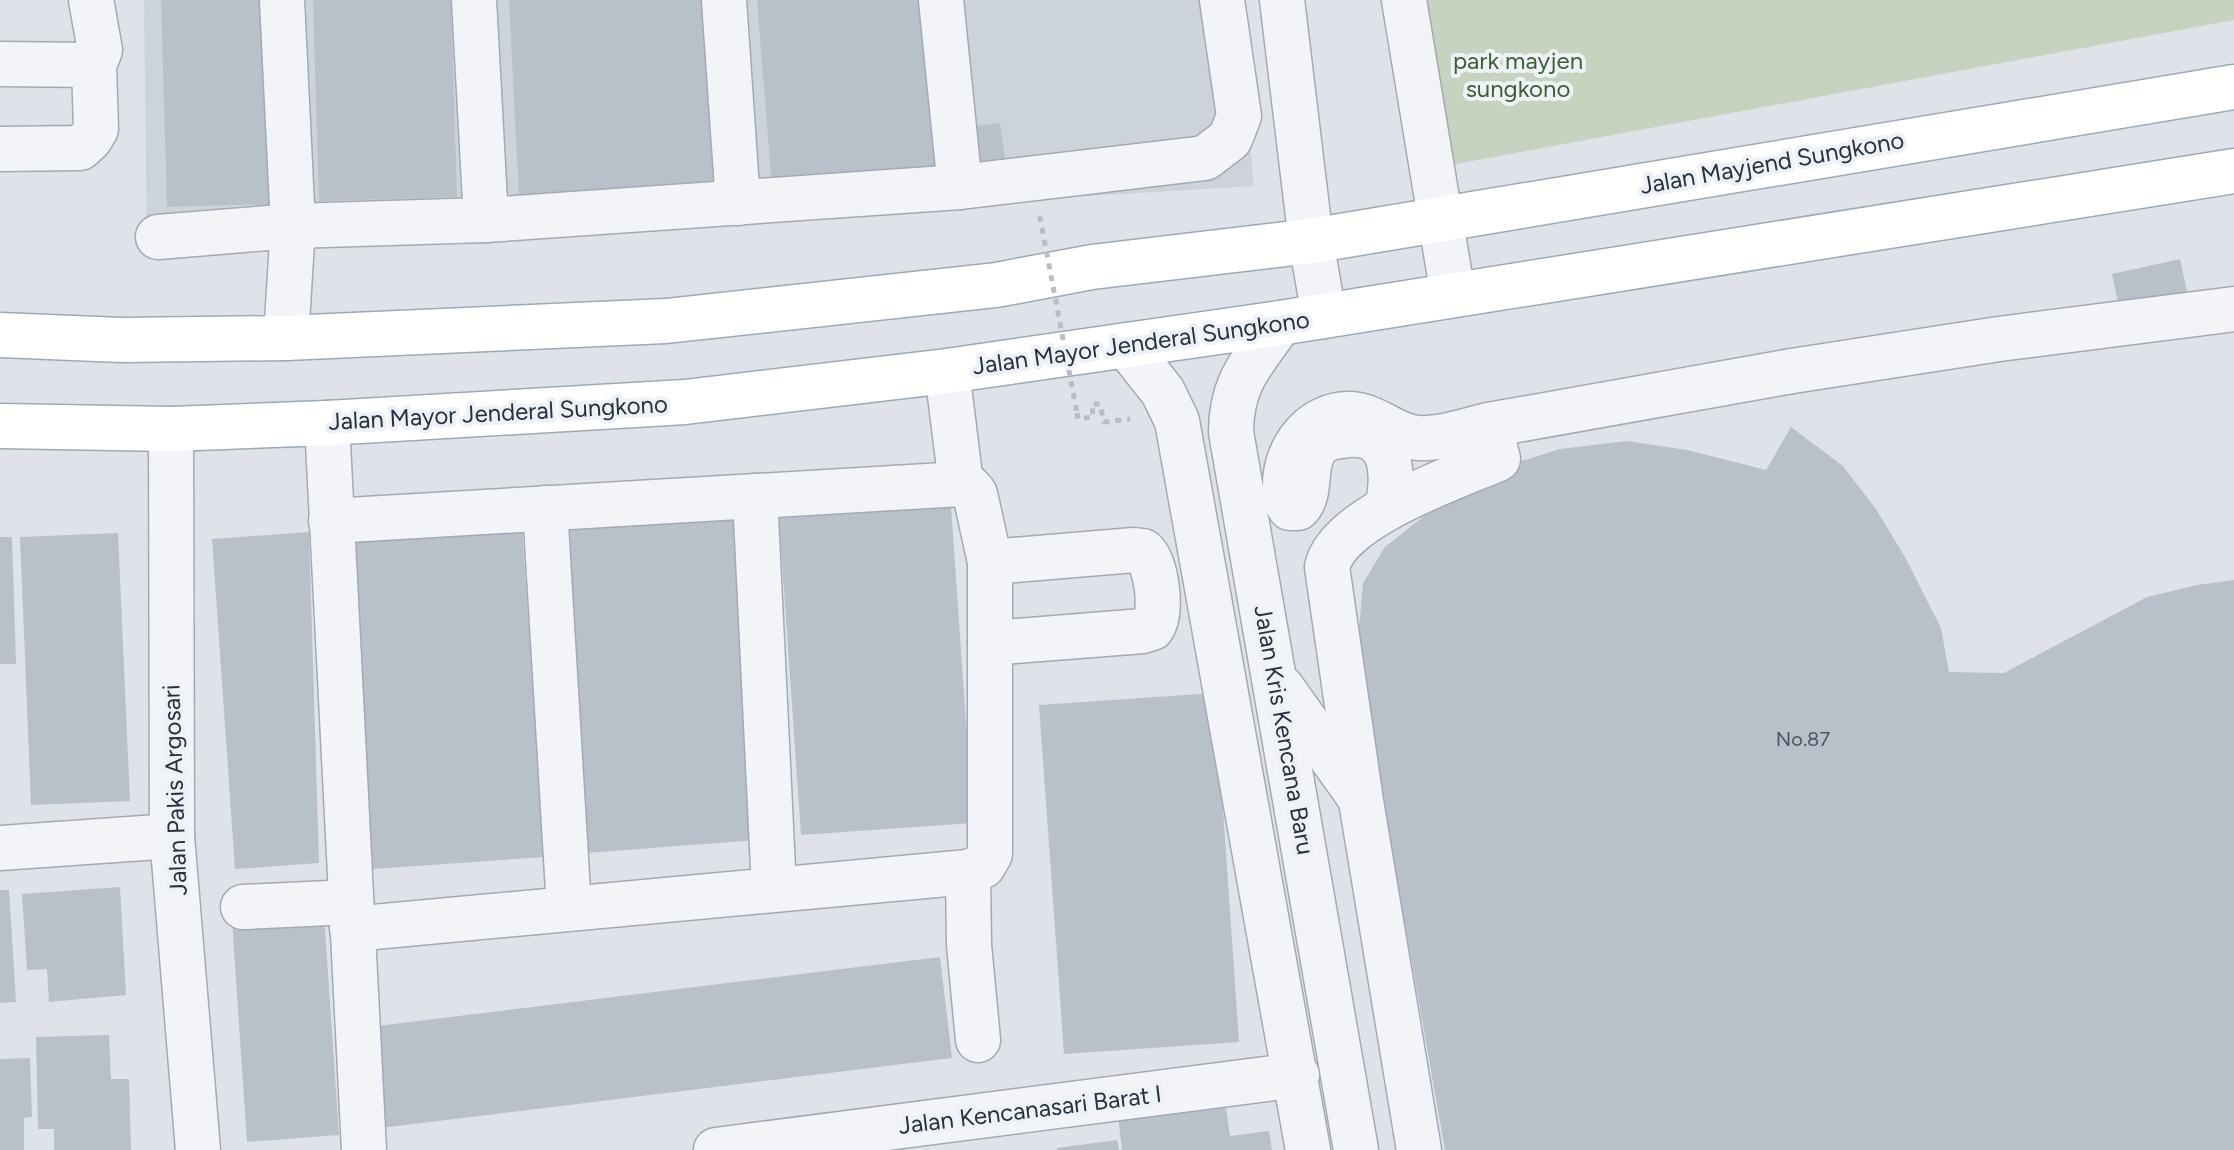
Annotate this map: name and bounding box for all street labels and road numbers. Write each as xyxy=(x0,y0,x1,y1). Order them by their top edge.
street label: Jalan Mayjend Sungkono xyxy=(1638,125,1906,200)
street label: Jalan Mayor Jenderal Sungkono xyxy=(971,304,1311,381)
street label: Jalan Mayor Jenderal Sungkono xyxy=(327,389,668,436)
street label: Jalan Kris Kencana Baru xyxy=(1248,603,1321,857)
street label: Jalan Pakis Argosari xyxy=(156,684,193,896)
street label: Jalan Kencanasari Barat I xyxy=(897,1079,1163,1140)

